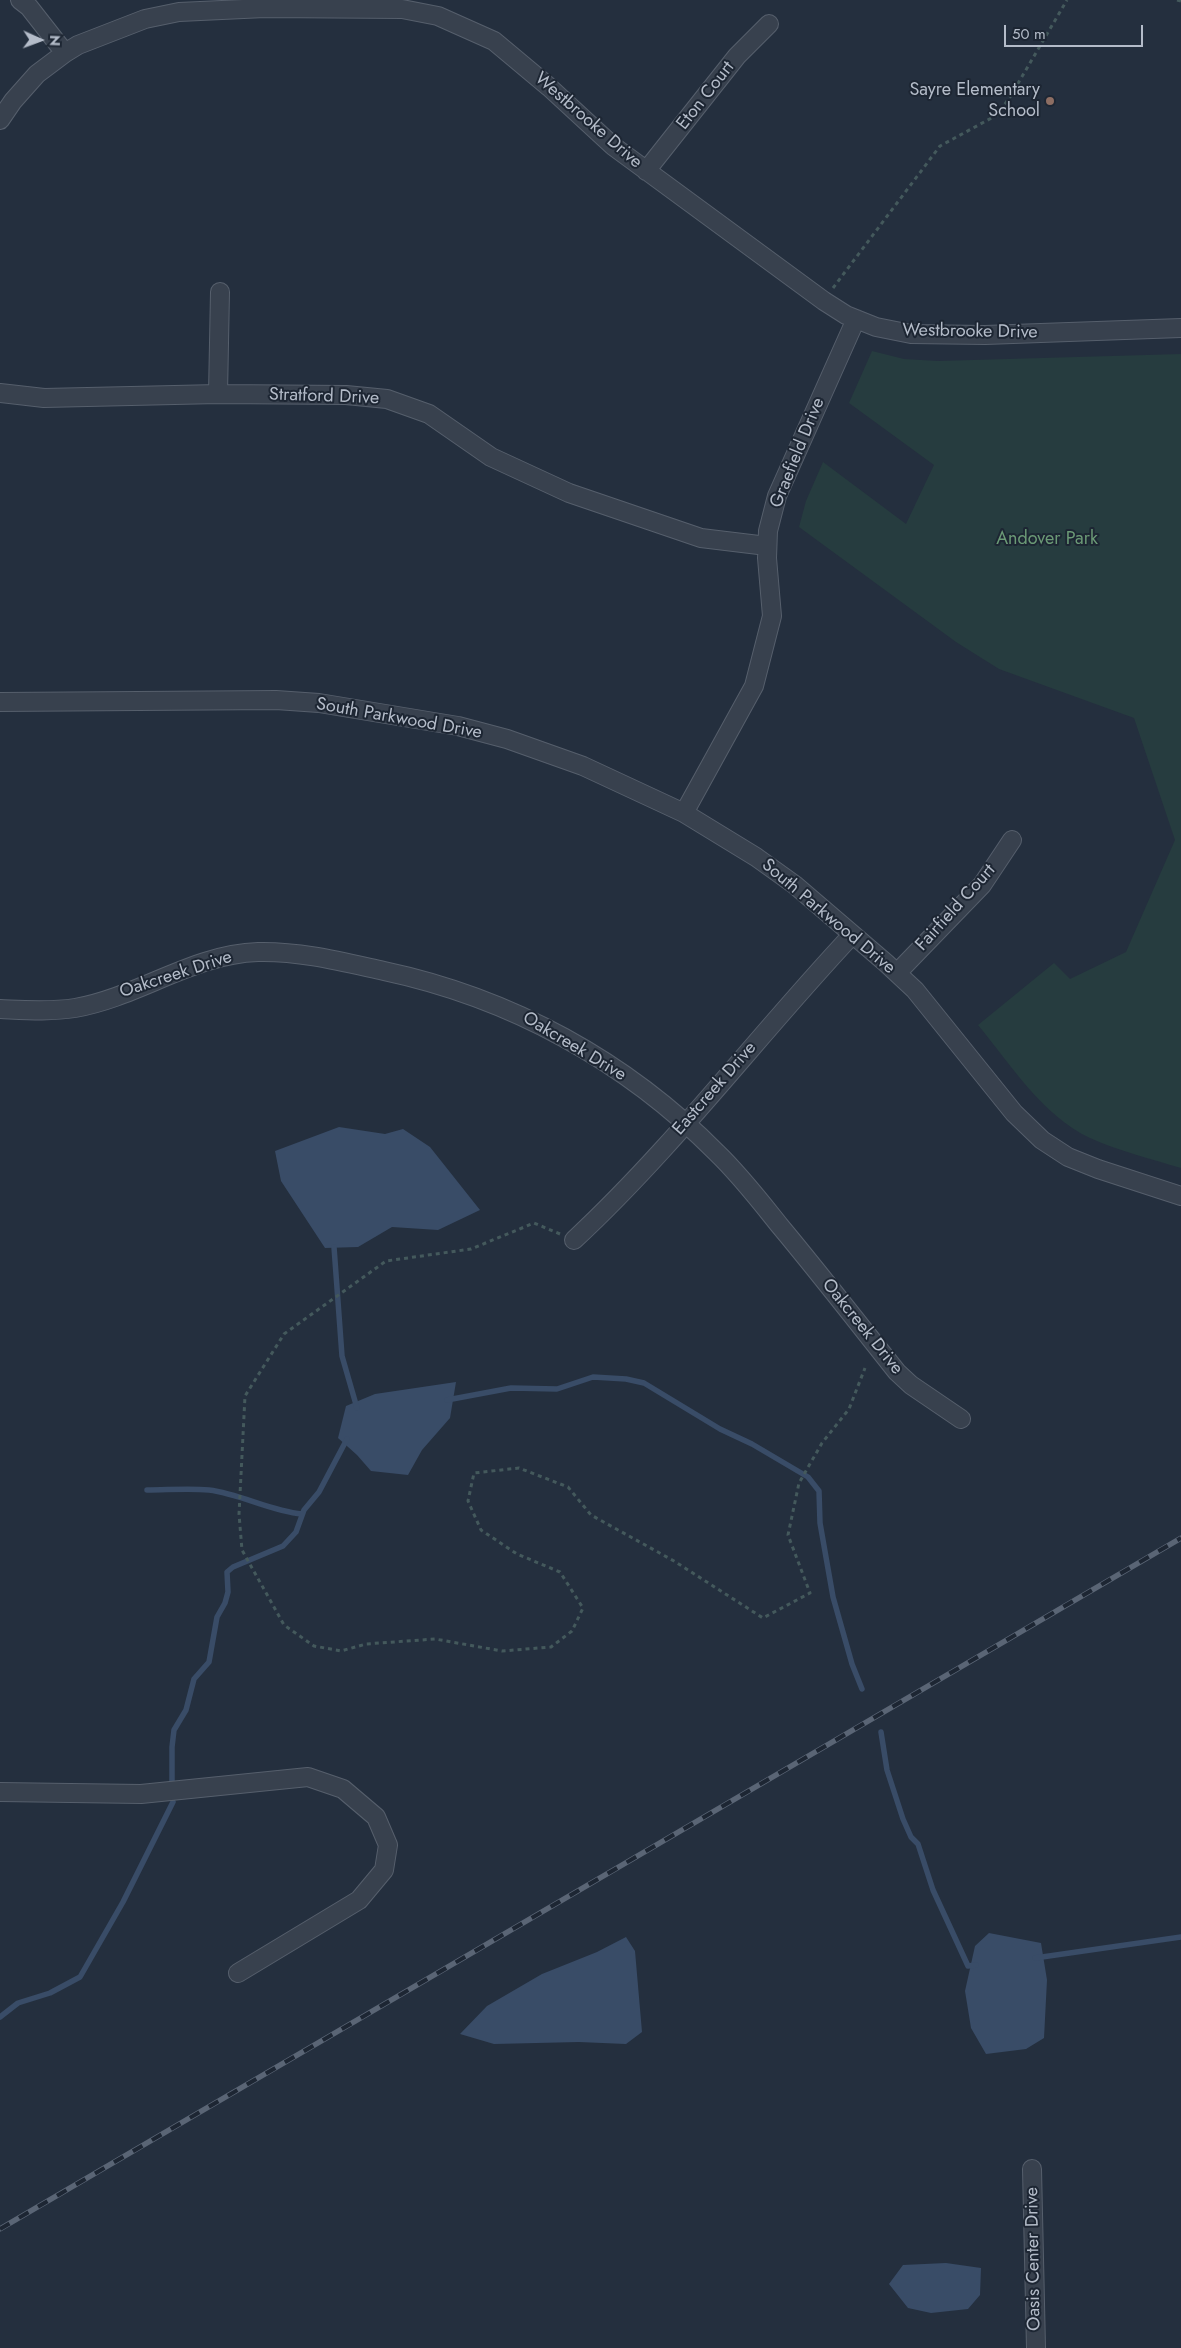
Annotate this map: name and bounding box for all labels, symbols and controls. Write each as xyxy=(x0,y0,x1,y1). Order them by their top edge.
north arrow xyxy=(15,15,65,65)
scale bar xyxy=(1006,15,1145,47)
text: 50 m xyxy=(1012,23,1046,45)
text: N xyxy=(45,35,65,46)
street label: Eton Court xyxy=(673,57,739,135)
street label: Westbrooke Drive xyxy=(530,68,646,174)
place label: Sayre Elementary School xyxy=(909,80,1040,122)
marker: Sayre Elementary School xyxy=(1044,95,1056,107)
street label: Westbrooke Drive xyxy=(902,320,1038,344)
street label: Stratford Drive xyxy=(269,384,379,410)
street label: Graefield Drive xyxy=(766,395,830,511)
park label: Andover Park xyxy=(996,529,1098,551)
street label: South Parkwood Drive xyxy=(314,694,484,744)
street label: South Parkwood Drive xyxy=(757,855,899,979)
street label: Fairfield Court xyxy=(912,860,1000,956)
street label: Oakcreek Drive xyxy=(117,947,235,1003)
street label: Oakcreek Drive xyxy=(518,1008,630,1086)
street label: Eastcreek Drive xyxy=(669,1038,761,1140)
street label: Oakcreek Drive xyxy=(817,1275,907,1379)
street label: Oasis Center Drive xyxy=(1022,2187,1046,2331)

